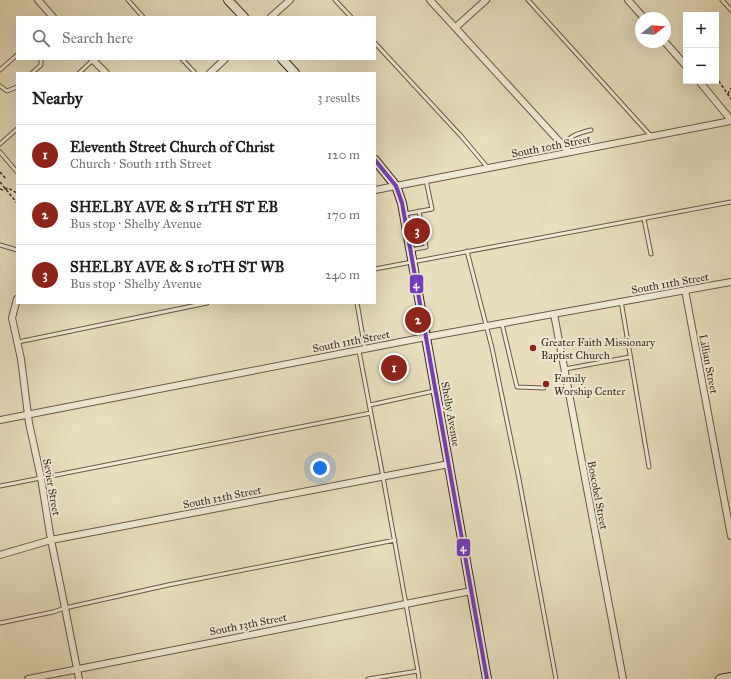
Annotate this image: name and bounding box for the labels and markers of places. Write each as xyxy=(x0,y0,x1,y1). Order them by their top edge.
pin: 3 xyxy=(404,216,430,246)
pin: 2 xyxy=(405,305,431,335)
place label: Greater Faith Missionary Baptist Church xyxy=(541,336,656,362)
marker: Greater Faith Missionary Baptist Church xyxy=(528,343,538,353)
pin: 1 xyxy=(381,353,407,383)
place label: Family Worship Center xyxy=(554,372,626,398)
marker: Family Worship Center xyxy=(541,379,551,389)

